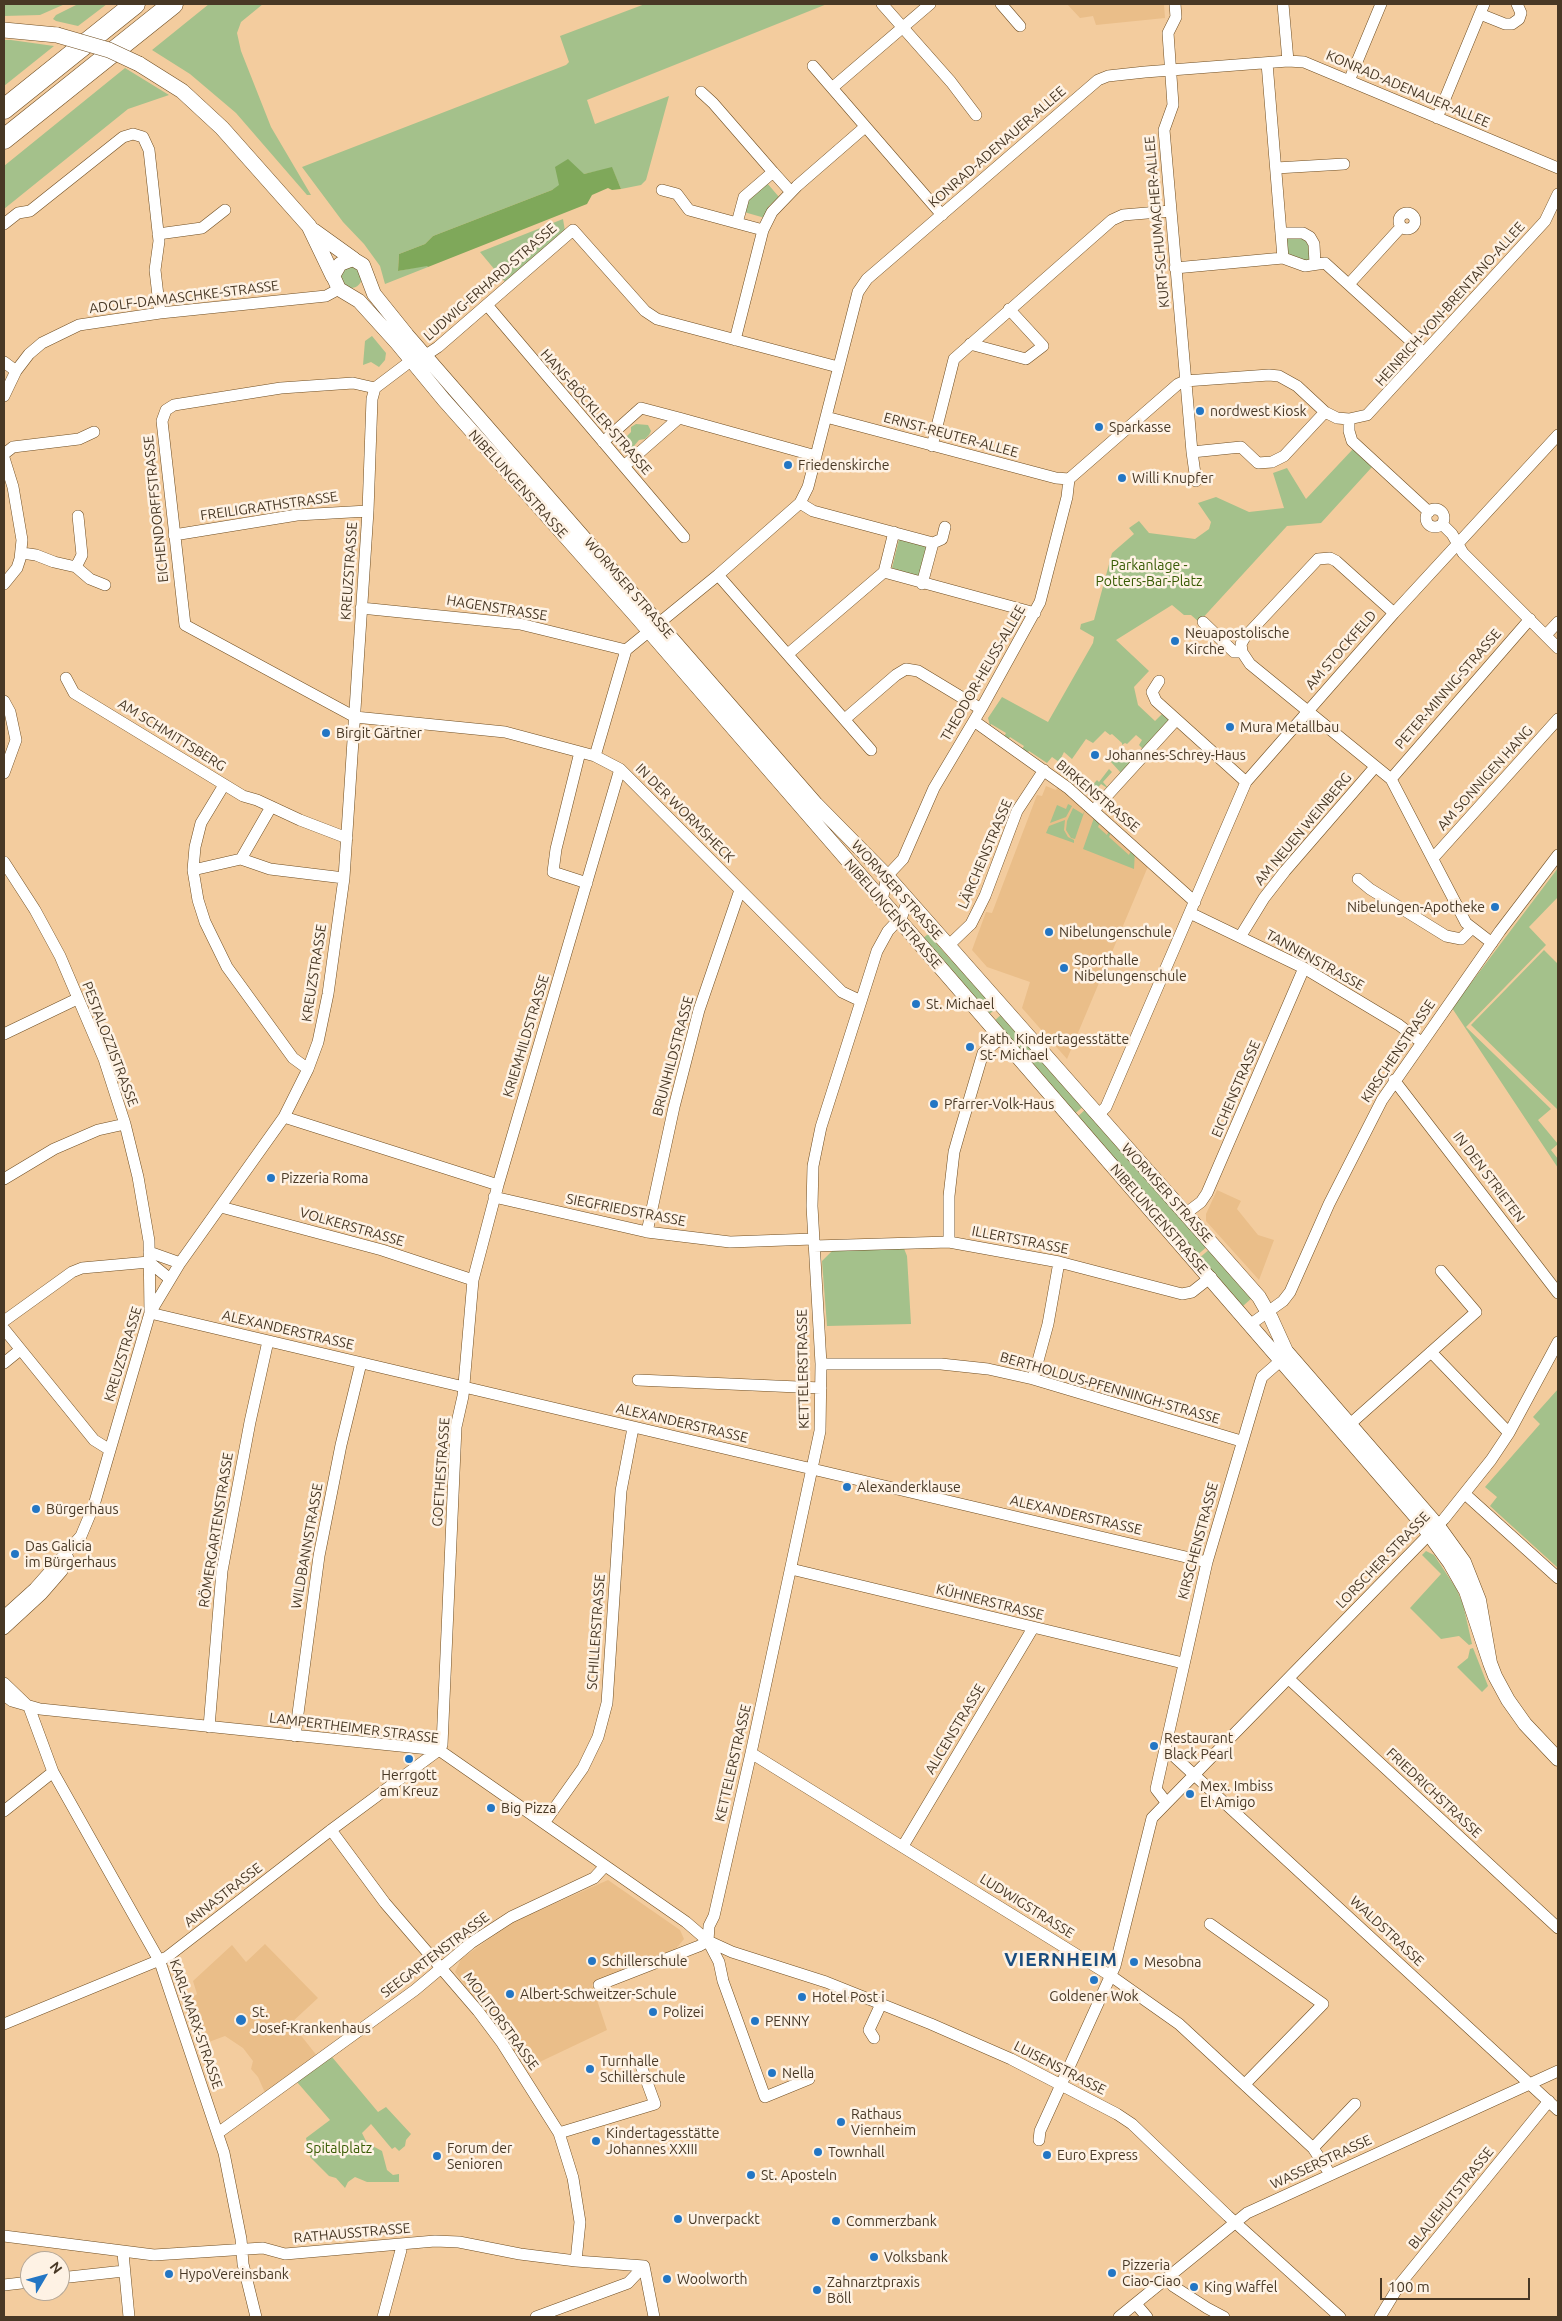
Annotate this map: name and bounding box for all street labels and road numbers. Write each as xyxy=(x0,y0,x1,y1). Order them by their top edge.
street label: KONRAD-ADENAUER-ALLEE xyxy=(1324,47,1492,131)
street label: KONRAD-ADENAUER-ALLEE xyxy=(925,83,1069,211)
street label: KURT-SCHUMACHER-ALLEE xyxy=(1141,135,1173,309)
street label: HEINRICH-VON-BRENTANO-ALLEE xyxy=(1372,218,1528,390)
street label: LUDWIG-ERHARD-STRASSE xyxy=(420,220,560,344)
street label: ADOLF-DAMASCHKE-STRASSE xyxy=(88,277,280,317)
street label: HANS-BÖCKLER-STRASSE xyxy=(537,346,655,478)
street label: ERNST-REUTER-ALLEE xyxy=(882,409,1020,461)
street label: NIBELUNGENSTRASSE xyxy=(465,426,571,542)
street label: EICHENDORFFSTRASSE xyxy=(140,435,172,583)
street label: FREILIGRATHSTRASSE xyxy=(199,488,339,524)
street label: KREUZSTRASSE xyxy=(337,521,361,621)
street label: WORMSER STRASSE xyxy=(581,534,677,642)
street label: HAGENSTRASSE xyxy=(445,592,549,624)
street label: THEODOR-HEUSS-ALLEE xyxy=(937,602,1029,744)
street label: AM STOCKFELD xyxy=(1302,607,1380,693)
street label: PETER-MINNIG-STRASSE xyxy=(1391,626,1505,752)
street label: AM SCHMITTSBERG xyxy=(115,695,229,775)
street label: AM SONNIGEN HANG xyxy=(1434,722,1536,834)
street label: BIRKENSTRASSE xyxy=(1053,756,1143,836)
street label: IN DER WORMSHECK xyxy=(632,760,738,866)
street label: AM NEUEN WEINBERG xyxy=(1251,769,1355,889)
street label: LÄRCHENSTRASSE xyxy=(954,797,1016,911)
street label: WORMSER STRASSE xyxy=(848,837,946,943)
street label: NIBELUNGENSTRASSE xyxy=(841,856,945,972)
street label: KREUZSTRASSE xyxy=(298,923,330,1023)
street label: TANNENSTRASSE xyxy=(1263,926,1367,994)
street label: KRIEMHILDSTRASSE xyxy=(499,973,553,1099)
street label: PESTALOZZISTRASSE xyxy=(78,979,142,1109)
street label: BRUNHILDSTRASSE xyxy=(649,994,697,1118)
street label: KIRSCHENSTRASSE xyxy=(1357,996,1439,1106)
street label: EICHENSTRASSE xyxy=(1208,1038,1264,1140)
street label: IN DEN STRIETEN xyxy=(1450,1129,1528,1225)
street label: WORMSER STRASSE xyxy=(1118,1140,1216,1246)
street label: NIBELUNGENSTRASSE xyxy=(1107,1161,1211,1277)
street label: SIEGFRIEDSTRASSE xyxy=(565,1190,687,1230)
street label: VOLKERSTRASSE xyxy=(298,1204,406,1250)
street label: ILLERTSTRASSE xyxy=(970,1222,1070,1258)
street label: KREUZSTRASSE xyxy=(101,1304,145,1404)
street label: ALEXANDERSTRASSE xyxy=(220,1307,356,1353)
street label: KETTELERSTRASSE xyxy=(794,1309,812,1429)
street label: BERTHOLDUS-PFENNINGH-STRASSE xyxy=(998,1348,1222,1428)
street label: ALEXANDERSTRASSE xyxy=(614,1400,750,1446)
street label: GOETHESTRASSE xyxy=(429,1417,453,1527)
street label: RÖMERGARTENSTRASSE xyxy=(195,1451,237,1609)
street label: KIRSCHENSTRASSE xyxy=(1174,1481,1222,1601)
street label: WILDBANNSTRASSE xyxy=(288,1482,326,1610)
street label: ALEXANDERSTRASSE xyxy=(1008,1492,1144,1538)
street label: LORSCHER STRASSE xyxy=(1333,1508,1433,1612)
street label: SCHILLERSTRASSE xyxy=(584,1573,608,1691)
street label: KÜHNERSTRASSE xyxy=(934,1580,1046,1624)
street label: ALICENSTRASSE xyxy=(921,1681,989,1777)
street label: KETTELERSTRASSE xyxy=(711,1703,755,1823)
street label: LAMPERTHEIMER STRASSE xyxy=(268,1709,440,1747)
street label: FRIEDRICHSTRASSE xyxy=(1383,1745,1485,1841)
street label: ANNASTRASSE xyxy=(181,1859,265,1931)
street label: LUDWIGSTRASSE xyxy=(977,1870,1077,1942)
street label: WALDSTRASSE xyxy=(1347,1892,1427,1970)
street label: SEEGARTENSTRASSE xyxy=(377,1909,493,2001)
street label: KARL-MARX-STRASSE xyxy=(166,1957,226,2091)
street label: MOLITORSTRASSE xyxy=(460,1969,542,2073)
street label: LUISENSTRASSE xyxy=(1011,2037,1109,2099)
street label: WASSERSTRASSE xyxy=(1268,2131,1374,2193)
street label: BLAUEHUTSTRASSE xyxy=(1405,2144,1497,2252)
street label: RATHAUSSTRASSE xyxy=(293,2220,411,2246)

